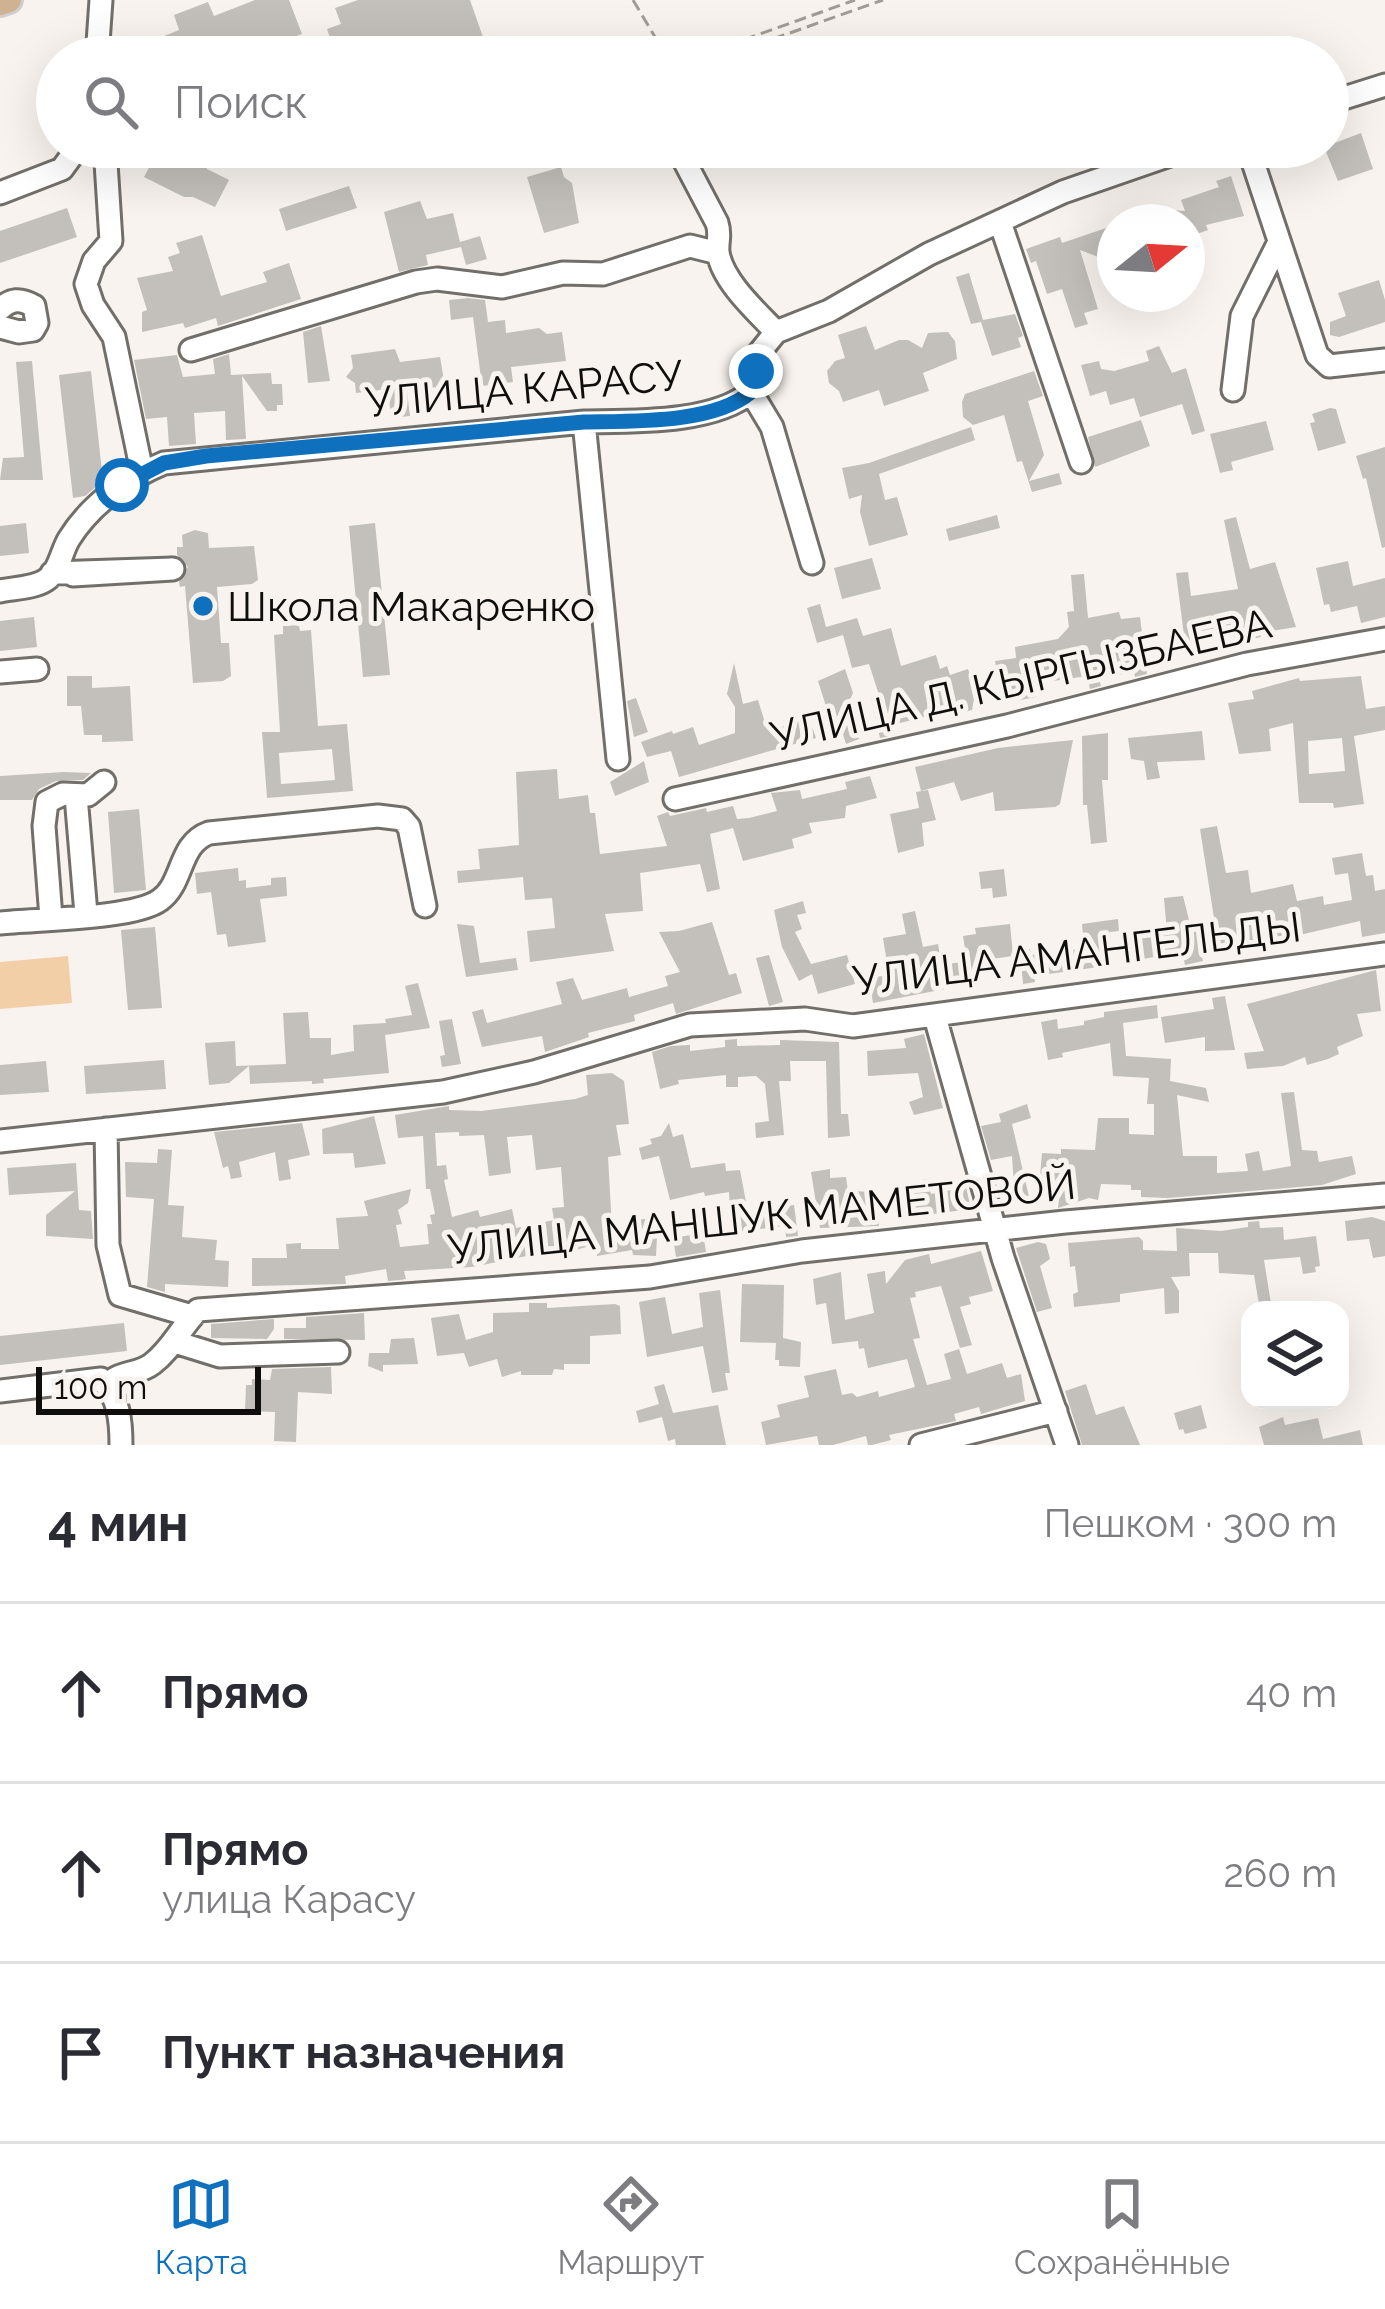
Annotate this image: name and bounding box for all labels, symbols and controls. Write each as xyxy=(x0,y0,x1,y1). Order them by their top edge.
search box xyxy=(36,36,1349,168)
icon: search xyxy=(78,69,144,135)
text: Поиск xyxy=(174,76,308,129)
north arrow xyxy=(1097,204,1205,312)
route end xyxy=(729,344,783,398)
street label: УЛИЦА КАРАСУ xyxy=(363,351,686,427)
route start xyxy=(95,458,149,512)
place label: Школа Макаренко xyxy=(227,582,595,631)
marker: Школа Макаренко xyxy=(190,593,216,619)
street label: УЛИЦА Д. КЫРГЫЗБАЕВА xyxy=(766,599,1276,761)
street label: УЛИЦА АМАНГЕЛЬДЫ xyxy=(850,902,1304,1006)
street label: УЛИЦА МАНШУК МАМЕТОВОЙ xyxy=(446,1160,1078,1274)
map controls xyxy=(1241,1301,1349,1409)
button: layers xyxy=(1241,1301,1349,1409)
scale bar xyxy=(36,1361,261,1414)
text: 100 m xyxy=(54,1368,147,1407)
text: 4 мин xyxy=(48,1493,189,1553)
text: Пешком · 300 m xyxy=(1044,1500,1337,1546)
icon: ahead xyxy=(48,1660,114,1726)
text: Прямо xyxy=(162,1666,309,1719)
text: 40 m xyxy=(1246,1670,1337,1716)
text: Прямо xyxy=(162,1823,309,1876)
icon: ahead xyxy=(48,1840,114,1906)
text: 260 m xyxy=(1224,1850,1337,1896)
text: улица Карасу xyxy=(162,1876,416,1922)
icon: arrive xyxy=(48,2020,114,2086)
text: Пункт назначения xyxy=(162,2026,565,2079)
tab: Карта xyxy=(155,2171,248,2282)
tab: Маршрут xyxy=(557,2171,704,2282)
tab: Сохранённые xyxy=(1014,2171,1230,2282)

